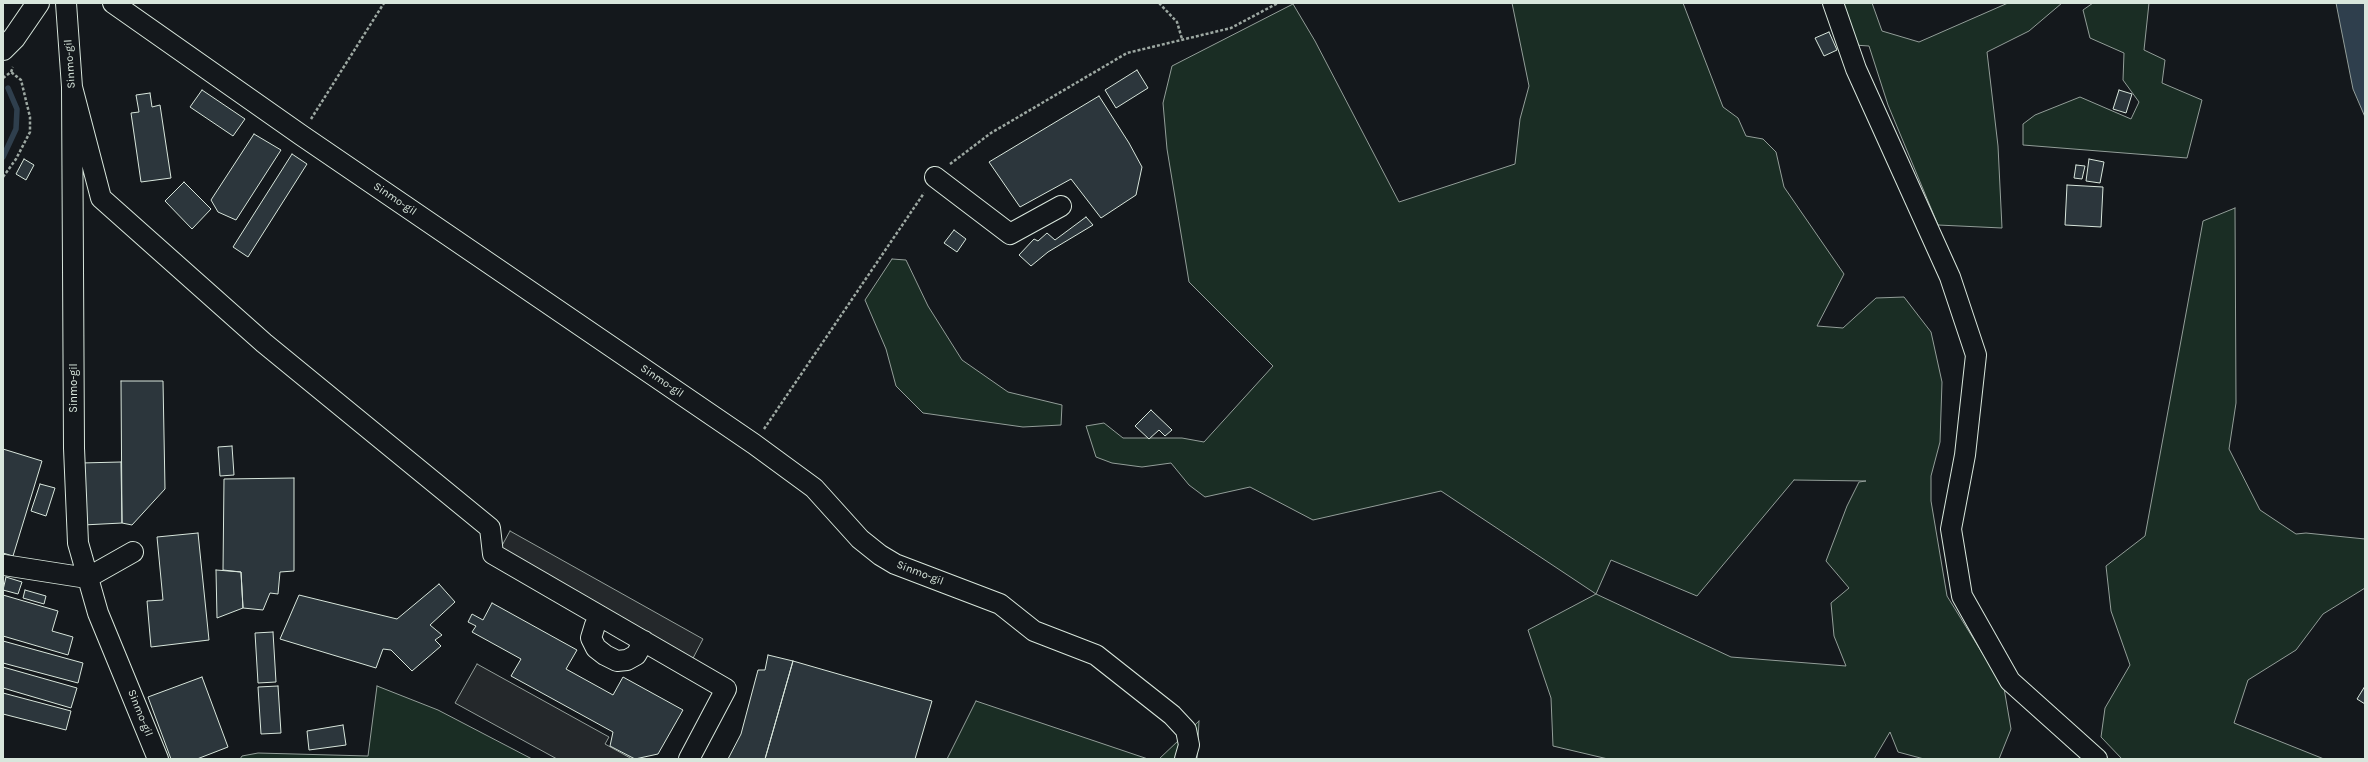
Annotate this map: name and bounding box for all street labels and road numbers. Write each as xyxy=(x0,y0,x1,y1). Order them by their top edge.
street label: Sinmo-gil xyxy=(62,39,78,89)
street label: Sinmo-gil xyxy=(371,180,419,218)
street label: Sinmo-gil xyxy=(638,362,686,400)
street label: Sinmo-gil xyxy=(67,363,81,413)
street label: Sinmo-gil xyxy=(895,558,945,588)
street label: Sinmo-gil xyxy=(125,688,155,738)

